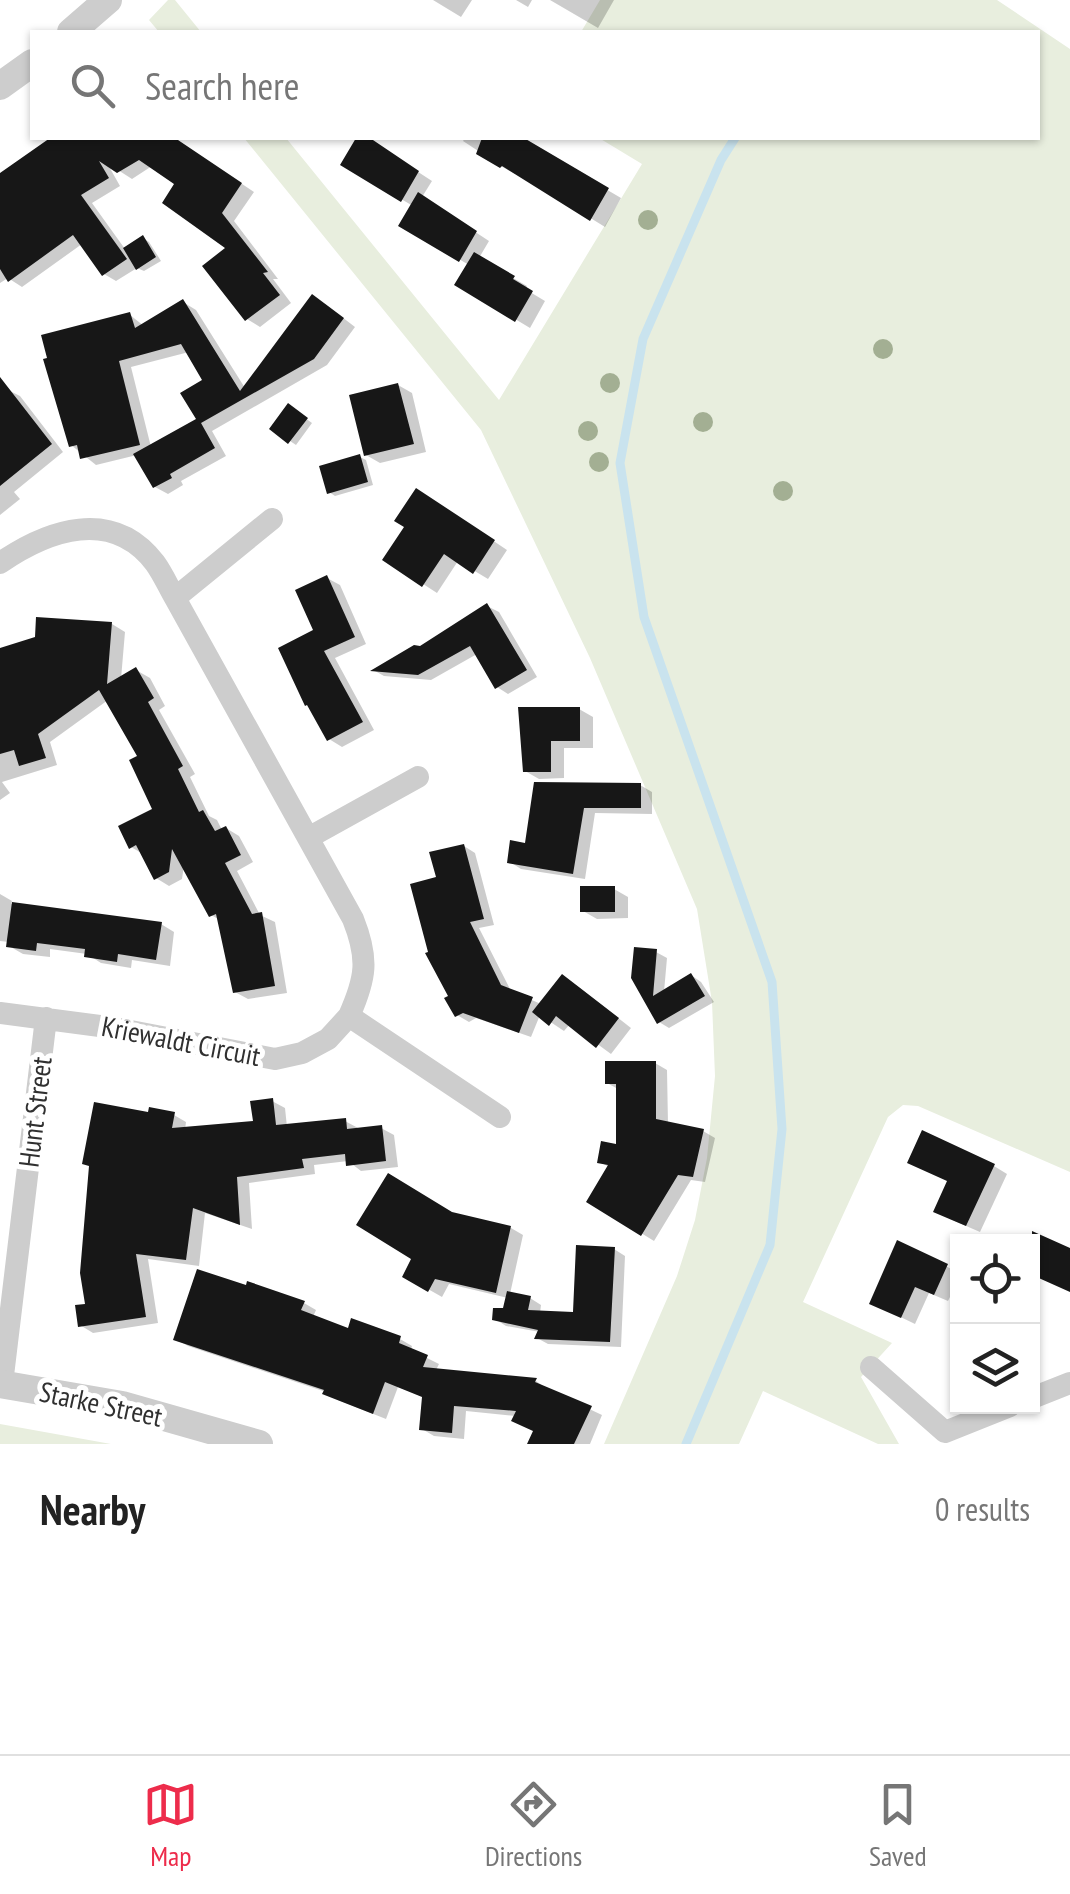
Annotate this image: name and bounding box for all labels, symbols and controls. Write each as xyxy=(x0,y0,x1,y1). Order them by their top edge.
search box xyxy=(30,30,1040,140)
icon: search xyxy=(65,58,120,113)
text: Search here xyxy=(145,61,299,110)
street label: Kriewaldt Circuit xyxy=(99,1007,264,1074)
street label: Hunt Street xyxy=(9,1054,60,1169)
map controls xyxy=(950,1234,1040,1414)
button: locate xyxy=(950,1234,1040,1324)
button: layers xyxy=(950,1324,1040,1414)
street label: Starke Street xyxy=(36,1372,166,1435)
text: Nearby xyxy=(40,1482,145,1537)
text: 0 results xyxy=(935,1488,1030,1530)
tab: Map xyxy=(143,1777,198,1874)
tab: Directions xyxy=(485,1777,582,1874)
tab: Saved xyxy=(869,1777,927,1874)

